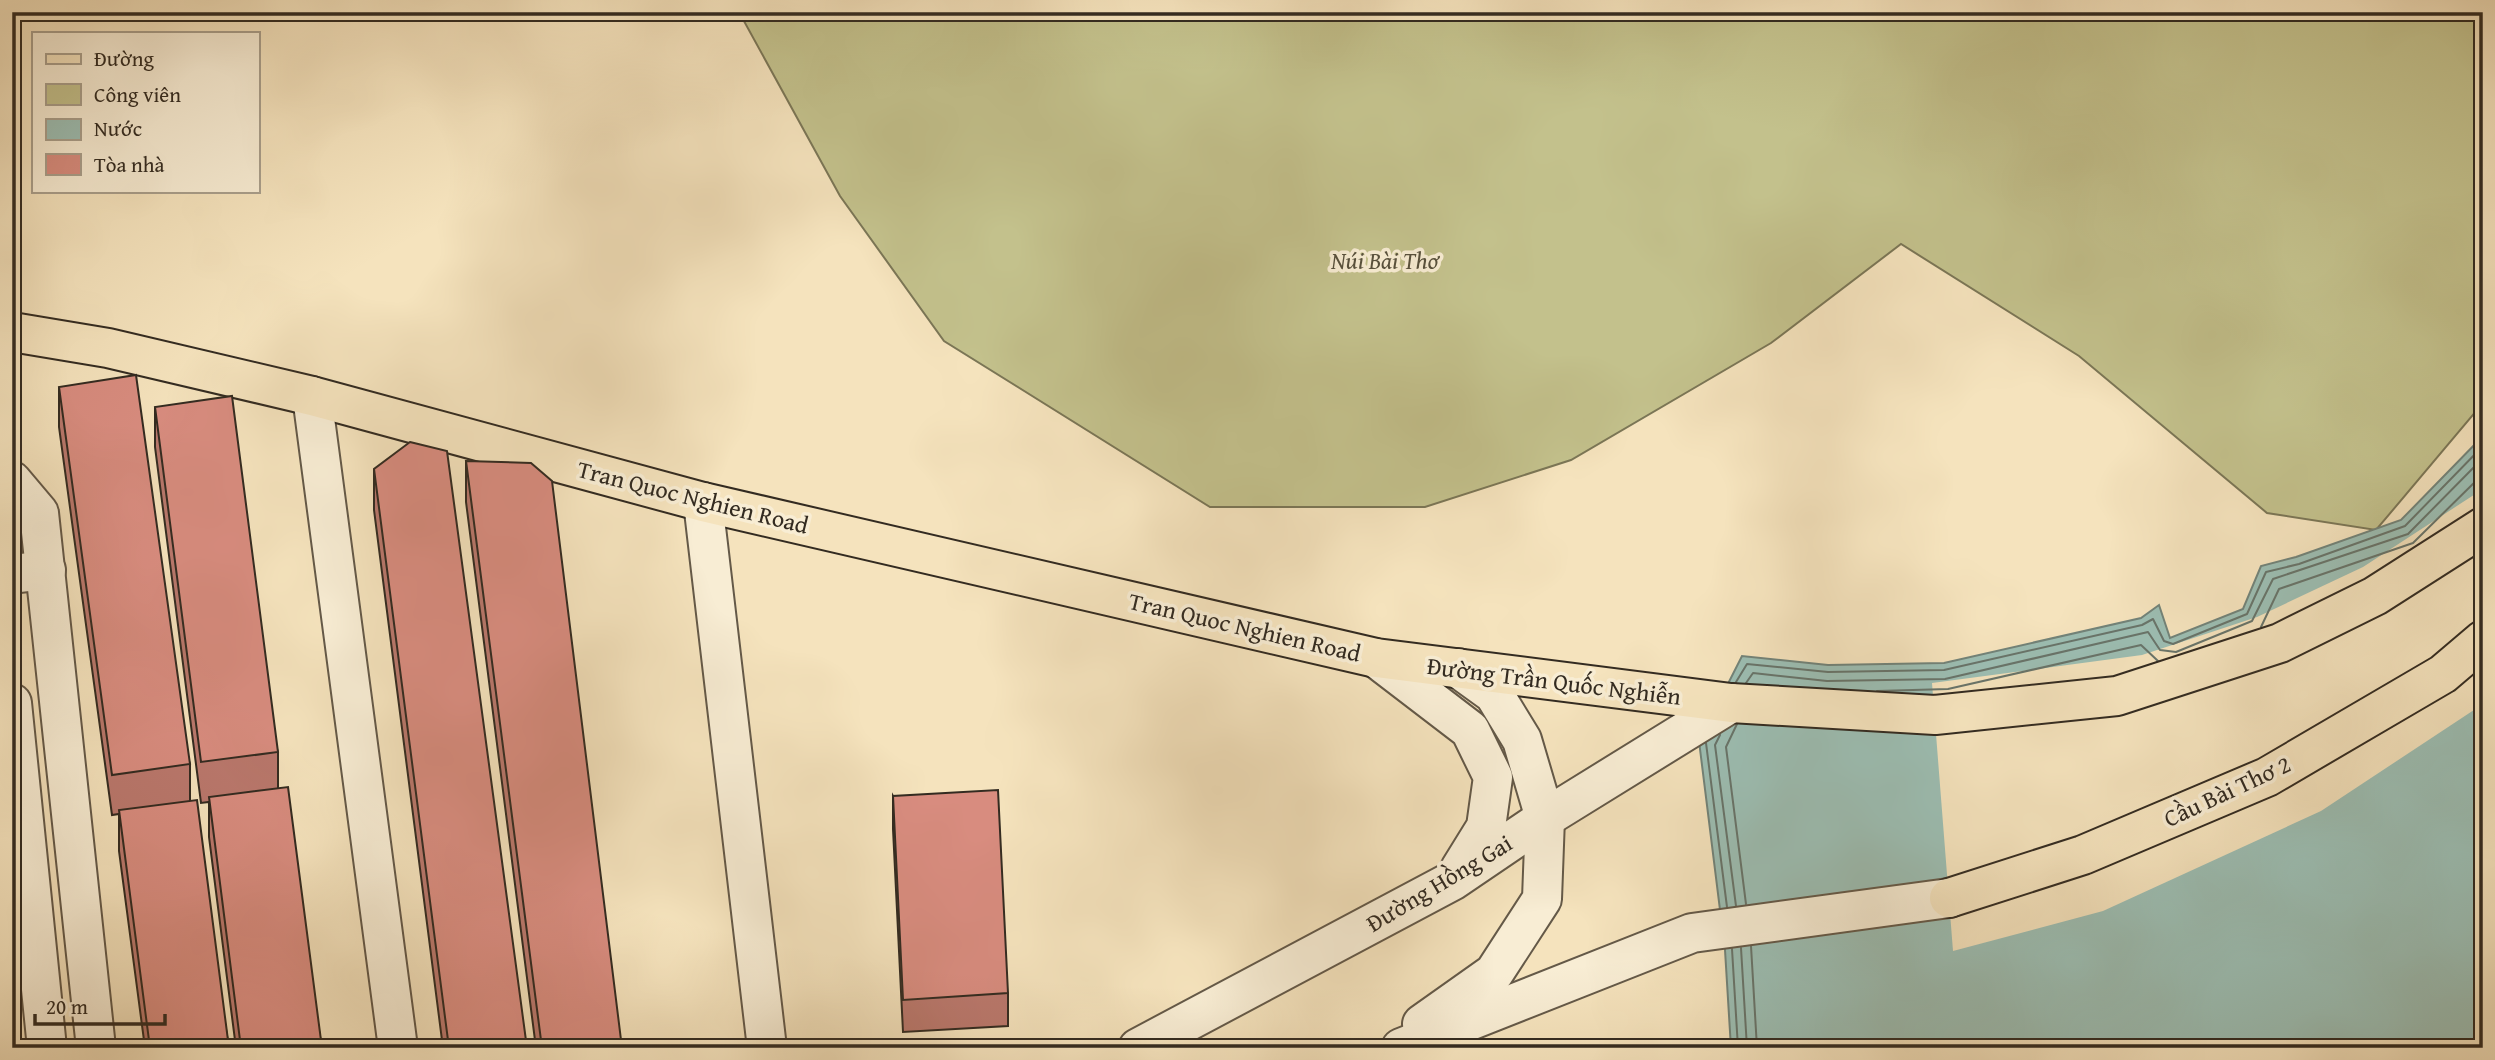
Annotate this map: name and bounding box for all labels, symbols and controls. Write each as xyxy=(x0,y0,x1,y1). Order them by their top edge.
legend xyxy=(32,32,259,192)
text: Đường xyxy=(94,43,155,74)
text: Công viên xyxy=(94,79,181,110)
text: Nước xyxy=(94,113,142,144)
text: Tòa nhà xyxy=(94,149,165,180)
park label: Núi Bài Thơ xyxy=(1330,243,1441,278)
street label: Tran Quoc Nghien Road xyxy=(574,451,812,543)
street label: Tran Quoc Nghien Road xyxy=(1126,583,1365,671)
street label: Đường Trần Quốc Nghiễn xyxy=(1425,648,1683,714)
street label: Cầu Bài Thơ 2 xyxy=(2158,746,2296,836)
street label: Đường Hồng Gai xyxy=(1359,825,1519,940)
scale bar xyxy=(35,983,164,1027)
text: 20 m xyxy=(46,991,88,1022)

